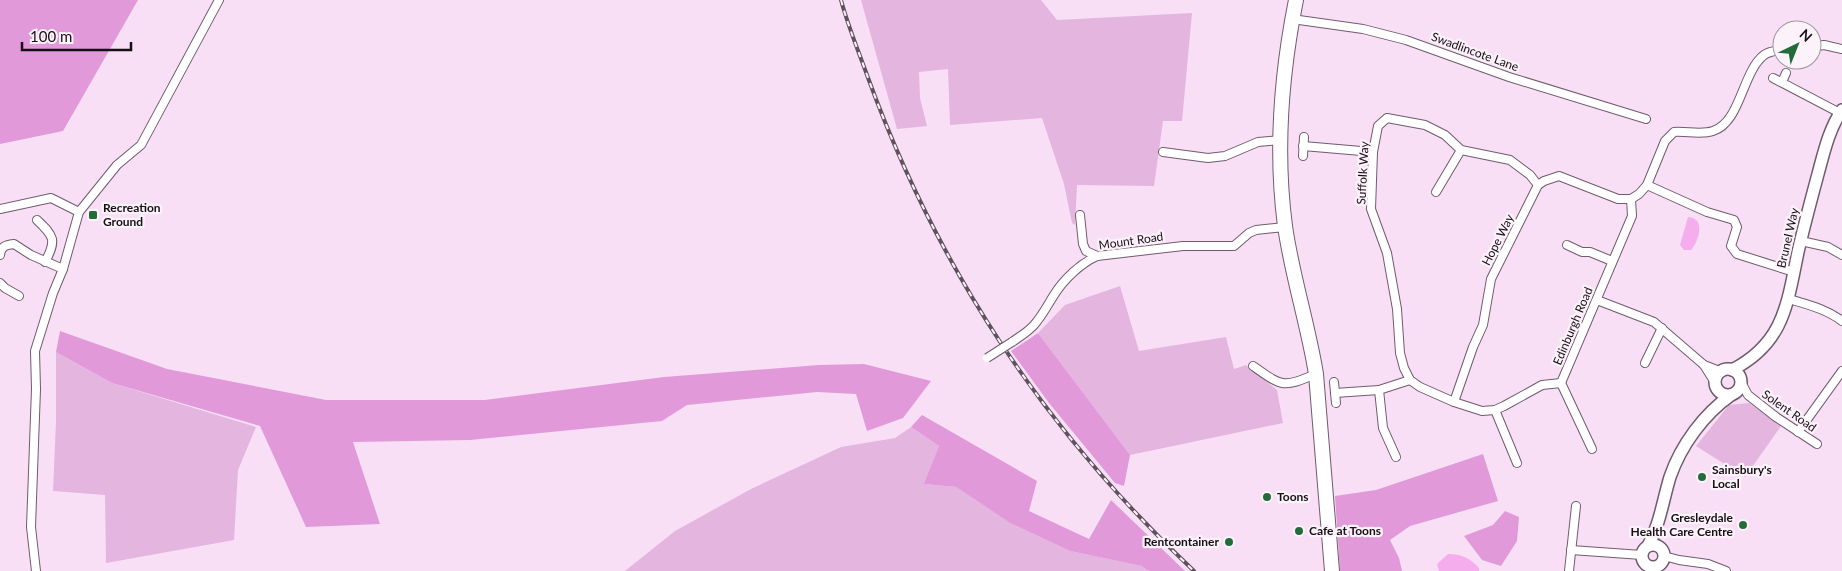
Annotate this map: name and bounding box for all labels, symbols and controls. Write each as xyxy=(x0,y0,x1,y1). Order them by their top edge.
scale bar xyxy=(22,20,131,52)
north arrow xyxy=(1772,20,1822,70)
text: N xyxy=(1796,25,1816,45)
text: 100 m xyxy=(30,27,72,45)
street label: Swadlincote Lane xyxy=(1429,29,1521,74)
street label: Suffolk Way xyxy=(1353,140,1372,205)
place label: Recreation Ground xyxy=(103,200,161,229)
street label: Brunel Way xyxy=(1773,206,1802,269)
marker: Recreation Ground xyxy=(87,209,99,221)
street label: Hope Way xyxy=(1478,211,1517,268)
street label: Mount Road xyxy=(1098,229,1164,252)
street label: Edinburgh Road xyxy=(1549,285,1596,367)
street label: Solent Road xyxy=(1759,386,1819,435)
place label: Sainsbury's Local xyxy=(1712,462,1772,491)
marker: Sainsbury's Local xyxy=(1696,471,1708,483)
place label: Toons xyxy=(1277,489,1309,504)
marker: Toons xyxy=(1261,491,1273,503)
place label: Gresleydale Health Care Centre xyxy=(1631,510,1734,539)
marker: Gresleydale Health Care Centre xyxy=(1737,519,1749,531)
place label: Cafe at Toons xyxy=(1309,523,1381,538)
marker: Cafe at Toons xyxy=(1293,525,1305,537)
place label: Rentcontainer xyxy=(1144,534,1220,549)
marker: Rentcontainer xyxy=(1223,536,1235,548)

